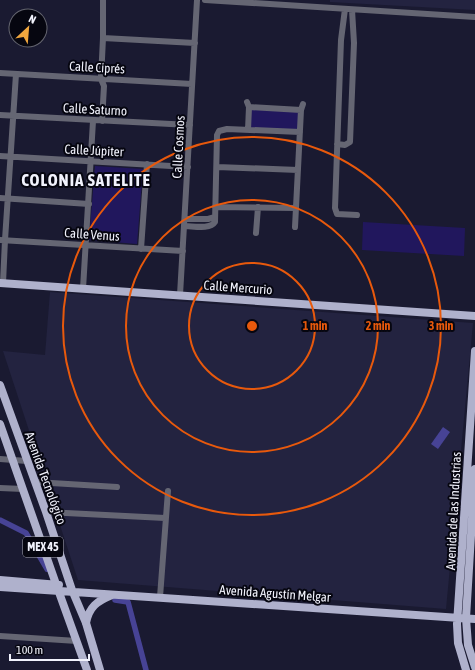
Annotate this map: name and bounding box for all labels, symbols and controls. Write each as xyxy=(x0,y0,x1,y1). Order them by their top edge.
north arrow xyxy=(8,8,48,48)
text: N xyxy=(27,12,38,26)
street label: Calle Ciprés xyxy=(69,59,126,76)
street label: Calle Saturno xyxy=(63,100,127,119)
street label: Calle Cosmos xyxy=(169,115,188,179)
street label: Calle Júpiter xyxy=(64,141,124,160)
district label: COLONIA SATELITE xyxy=(21,170,151,190)
street label: Calle Venus xyxy=(64,225,121,244)
street label: Calle Mercurio xyxy=(203,278,273,297)
centre of rings xyxy=(245,319,259,333)
text: 1 min xyxy=(303,319,327,333)
text: 2 min xyxy=(366,319,390,333)
text: 3 min xyxy=(429,319,453,333)
street label: Avenida Tecnológico xyxy=(22,430,69,527)
street label: Avenida de las Industrias xyxy=(443,451,464,571)
road number: MEX 45 xyxy=(23,537,63,557)
street label: Avenida Agustín Melgar xyxy=(219,582,331,605)
scale bar xyxy=(10,636,89,662)
text: 100 m xyxy=(16,643,43,657)

